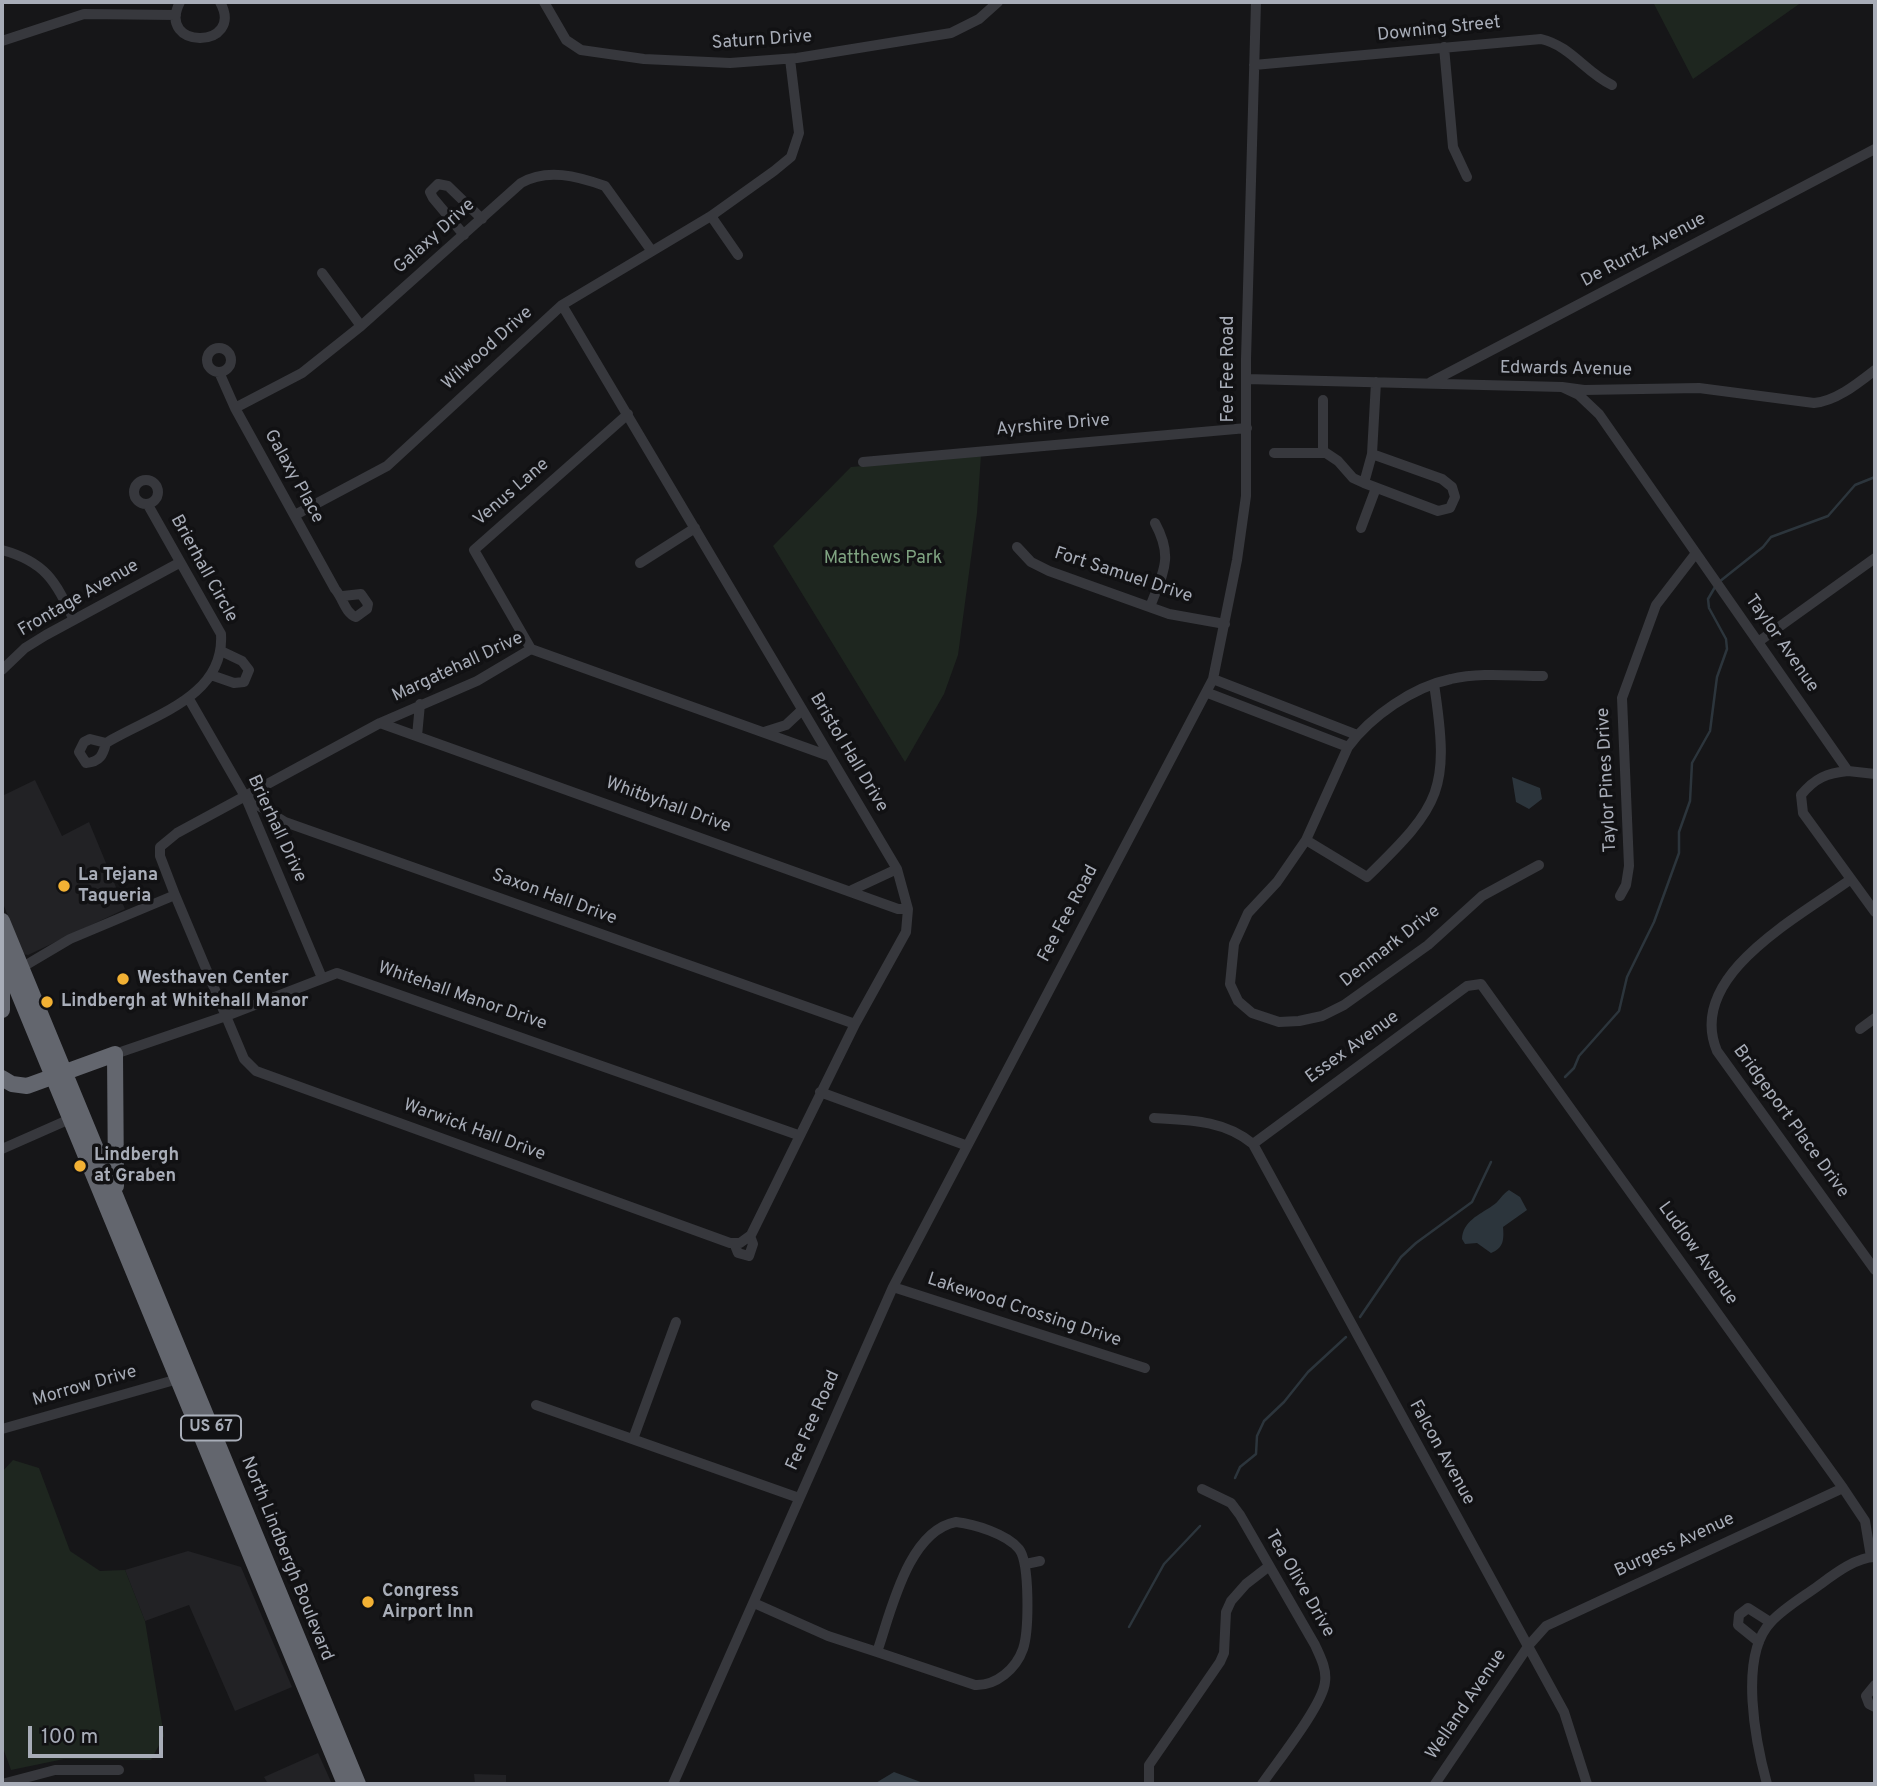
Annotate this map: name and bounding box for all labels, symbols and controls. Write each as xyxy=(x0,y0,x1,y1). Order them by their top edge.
street label: Downing Street xyxy=(1376,13,1502,47)
street label: Saturn Drive xyxy=(711,27,813,55)
street label: Galaxy Drive xyxy=(390,195,480,279)
street label: De Runtz Avenue xyxy=(1578,209,1710,293)
street label: Wilwood Drive xyxy=(438,303,538,395)
street label: Fee Fee Road xyxy=(1218,316,1240,422)
street label: Edwards Avenue xyxy=(1500,358,1632,382)
street label: Ayrshire Drive xyxy=(995,410,1111,442)
street label: Galaxy Place xyxy=(258,426,328,528)
street label: Venus Lane xyxy=(470,454,554,532)
street label: Brierhall Circle xyxy=(165,511,241,627)
street label: Fort Samuel Drive xyxy=(1051,543,1195,609)
park label: Matthews Park xyxy=(824,548,942,570)
street label: Frontage Avenue xyxy=(15,556,143,642)
street label: Taylor Avenue xyxy=(1739,591,1823,697)
street label: Margatehall Drive xyxy=(389,628,527,708)
street label: Bristol Hall Drive xyxy=(804,690,892,816)
street label: Taylor Pines Drive xyxy=(1593,707,1623,853)
street label: Brierhall Drive xyxy=(242,772,310,886)
street label: Whitbyhall Drive xyxy=(602,773,734,839)
street label: Fee Fee Road xyxy=(1034,862,1104,966)
place label: La Tejana Taqueria xyxy=(78,865,158,908)
street label: Saxon Hall Drive xyxy=(489,865,619,931)
marker: La Tejana Taqueria xyxy=(56,878,72,894)
street label: Denmark Drive xyxy=(1337,901,1445,993)
street label: Whitehall Manor Drive xyxy=(375,958,549,1036)
place label: Westhaven Center xyxy=(137,968,289,990)
marker: Westhaven Center xyxy=(115,971,131,987)
place label: Lindbergh at Whitehall Manor xyxy=(61,991,309,1013)
marker: Lindbergh at Whitehall Manor xyxy=(39,994,55,1010)
street label: Essex Avenue xyxy=(1302,1007,1404,1089)
street label: Bridgeport Place Drive xyxy=(1727,1041,1853,1203)
street label: Warwick Hall Drive xyxy=(400,1095,548,1167)
place label: Lindbergh at Graben xyxy=(94,1145,179,1188)
marker: Lindbergh at Graben xyxy=(72,1158,88,1174)
street label: Ludlow Avenue xyxy=(1652,1198,1742,1310)
street label: Lakewood Crossing Drive xyxy=(924,1269,1124,1353)
street label: Morrow Drive xyxy=(30,1362,140,1412)
street label: Fee Fee Road xyxy=(782,1368,846,1474)
street label: Falcon Avenue xyxy=(1403,1397,1479,1509)
road number: US 67 xyxy=(181,1416,241,1440)
street label: North Lindbergh Boulevard xyxy=(235,1454,337,1664)
street label: Burgess Avenue xyxy=(1612,1509,1738,1583)
street label: Tea Olive Drive xyxy=(1260,1527,1338,1641)
place label: Congress Airport Inn xyxy=(382,1581,474,1624)
marker: Congress Airport Inn xyxy=(360,1594,376,1610)
street label: Welland Avenue xyxy=(1422,1646,1512,1764)
scale bar xyxy=(32,1712,166,1756)
text: 100 m xyxy=(41,1724,98,1751)

